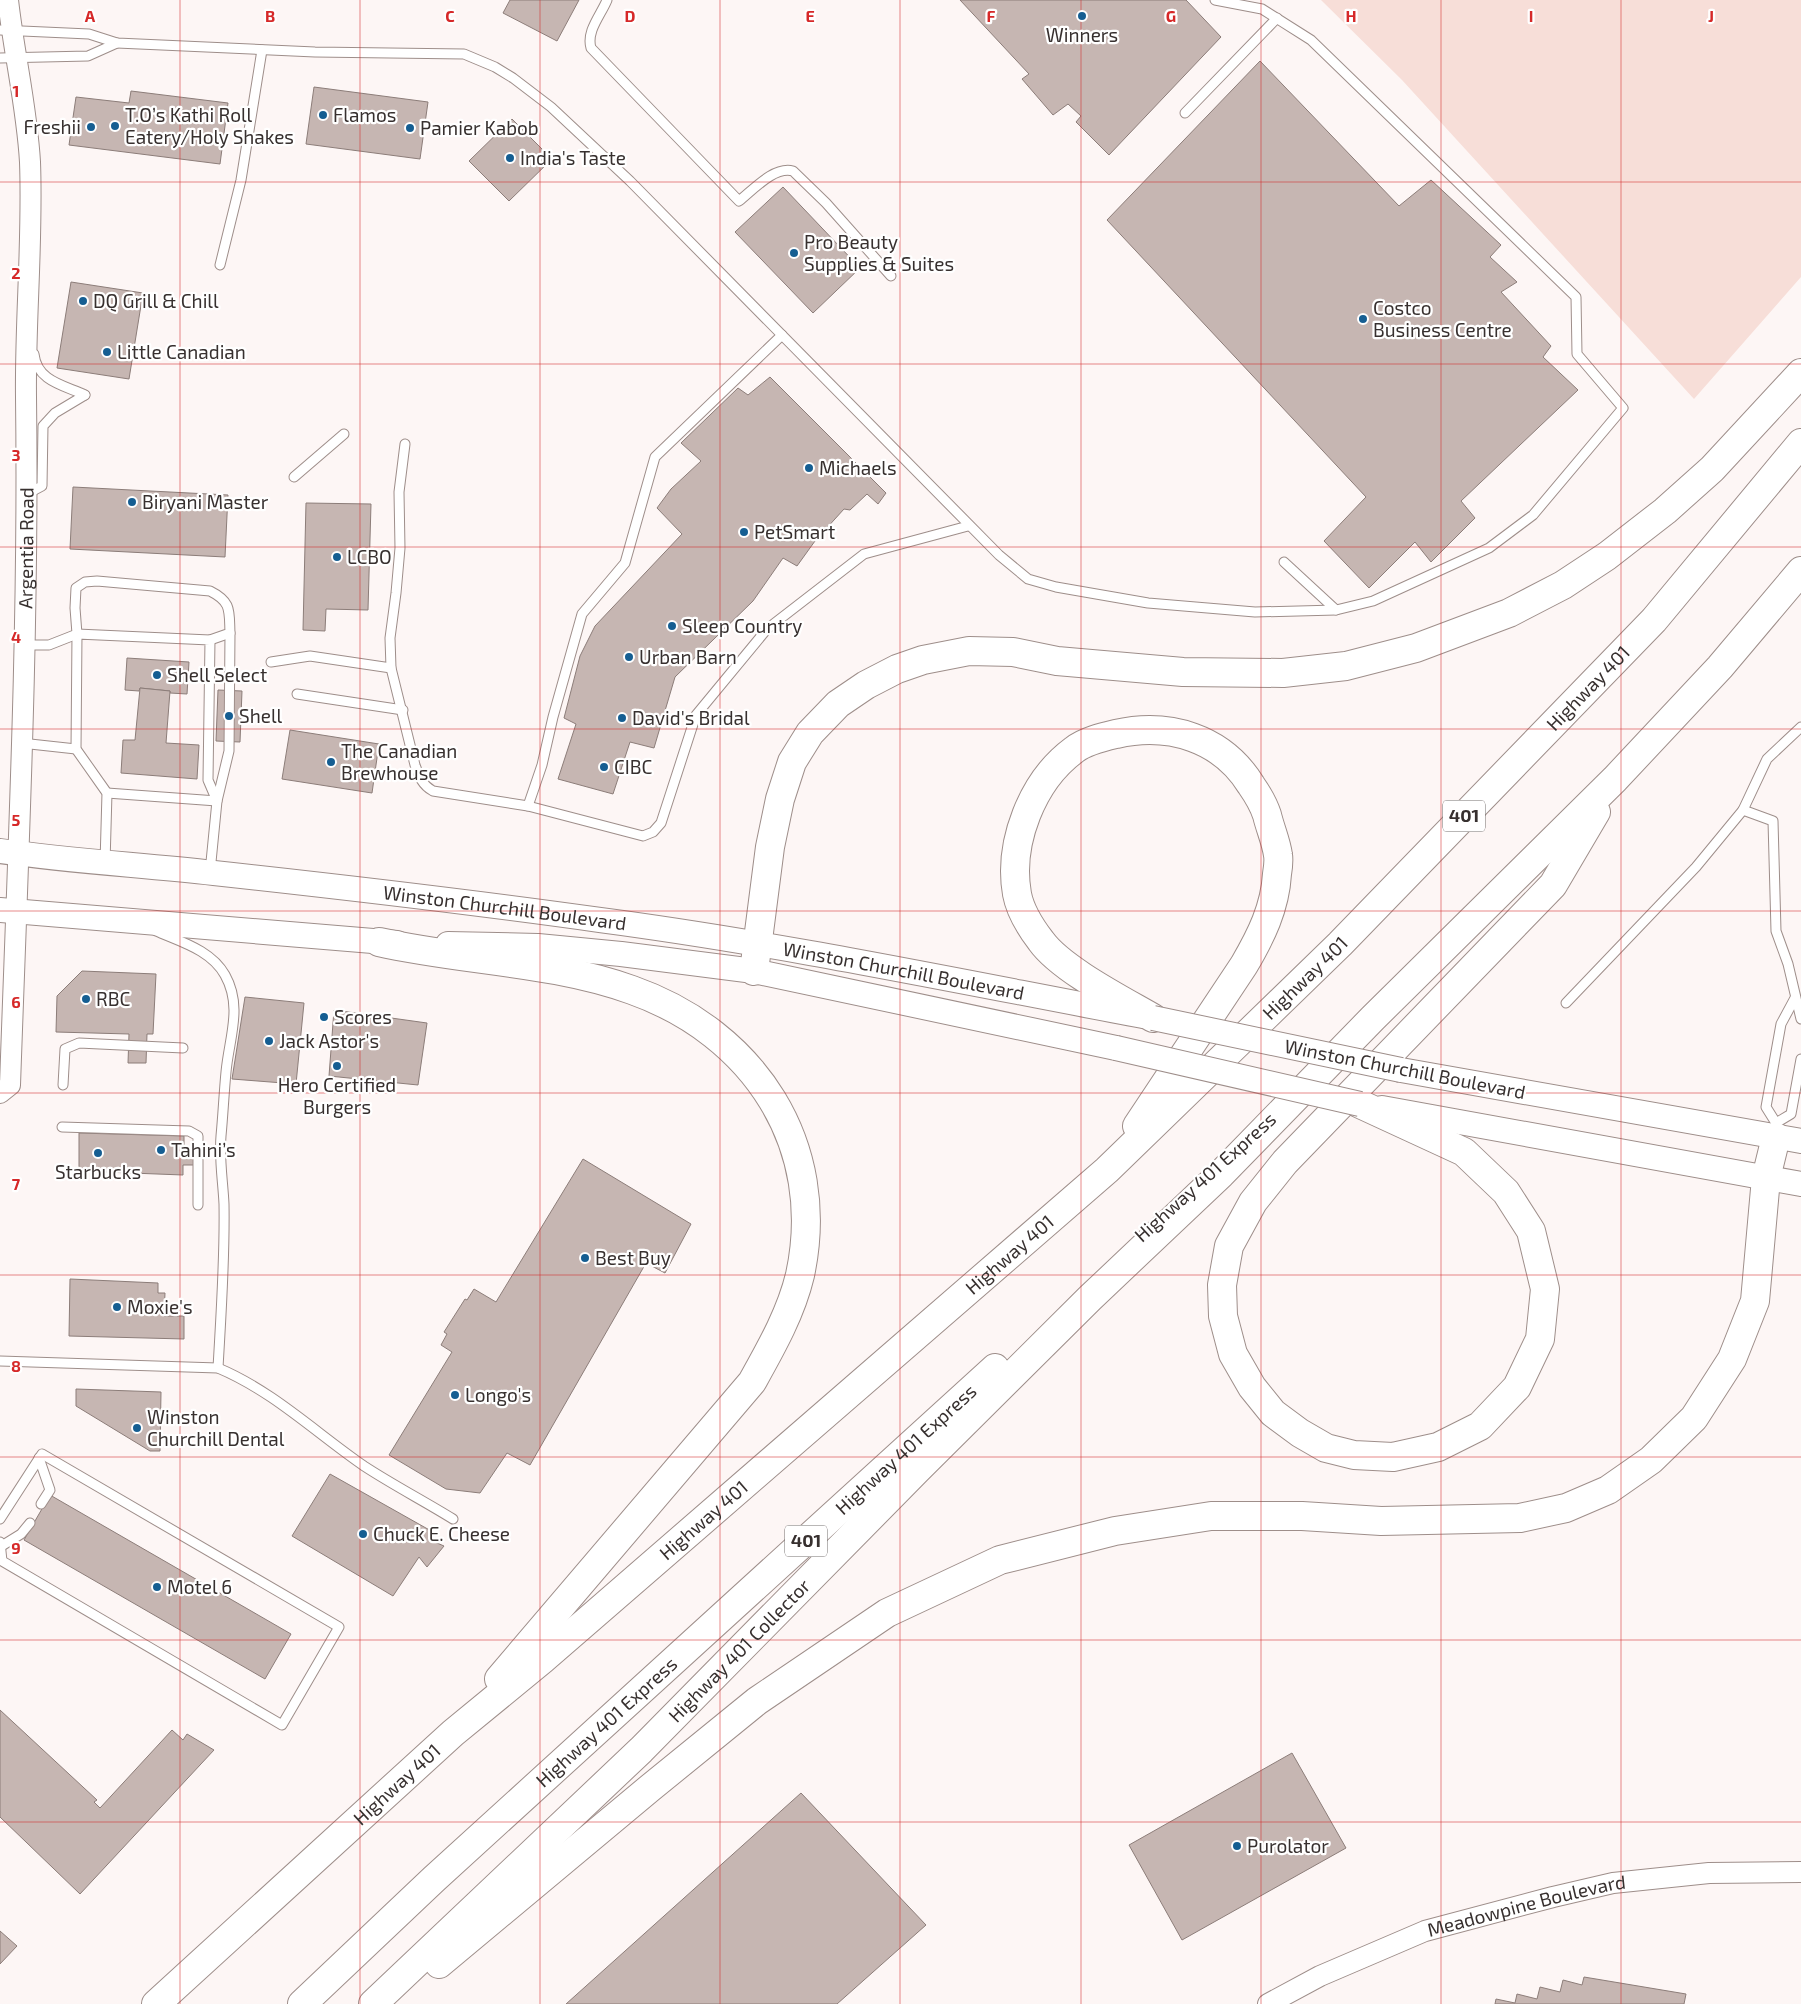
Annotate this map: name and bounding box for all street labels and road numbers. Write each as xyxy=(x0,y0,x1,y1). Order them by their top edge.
street label: Argentia Road xyxy=(13,487,37,609)
street label: Highway 401 xyxy=(1541,640,1634,735)
road number: 401 xyxy=(1443,800,1485,831)
street label: Winston Churchill Boulevard xyxy=(382,880,628,934)
street label: Highway 401 xyxy=(1257,931,1352,1024)
street label: Winston Churchill Boulevard xyxy=(781,936,1026,1004)
street label: Winston Churchill Boulevard xyxy=(1283,1034,1527,1103)
street label: Highway 401 Express xyxy=(1129,1107,1280,1246)
street label: Highway 401 xyxy=(960,1210,1058,1299)
street label: Highway 401 Express xyxy=(830,1379,981,1519)
street label: Highway 401 xyxy=(654,1475,752,1564)
road number: 401 xyxy=(785,1525,827,1556)
street label: Highway 401 Collector xyxy=(663,1573,815,1727)
street label: Highway 401 Express xyxy=(531,1652,681,1792)
street label: Highway 401 xyxy=(348,1738,445,1829)
street label: Meadowpine Boulevard xyxy=(1425,1870,1627,1941)

